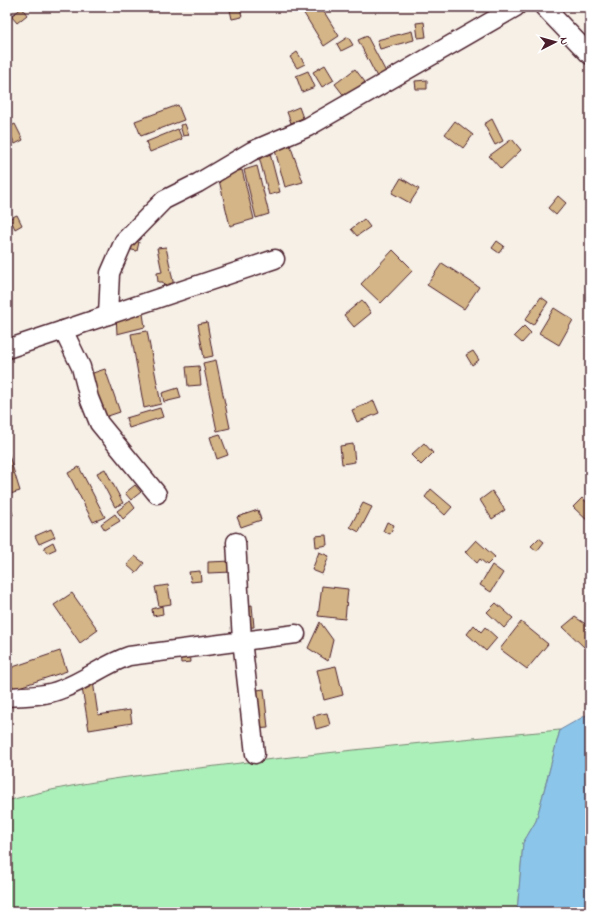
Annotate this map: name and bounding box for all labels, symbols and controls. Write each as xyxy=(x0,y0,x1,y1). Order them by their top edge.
north arrow xyxy=(535,22,575,62)
text: N xyxy=(556,37,572,46)

